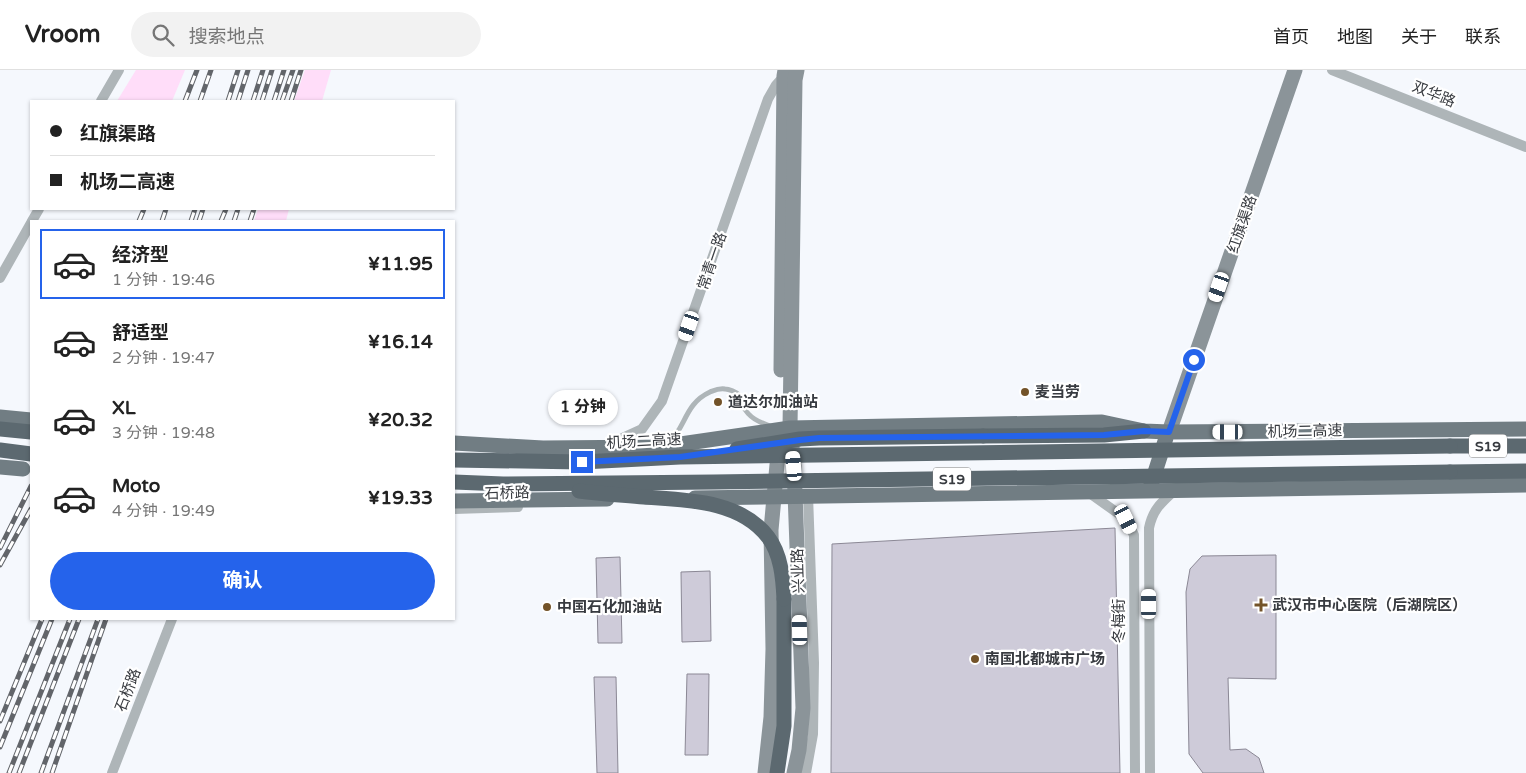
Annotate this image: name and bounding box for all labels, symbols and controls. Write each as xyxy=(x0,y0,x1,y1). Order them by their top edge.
search box xyxy=(131,12,481,57)
text: Vroom xyxy=(25,20,101,49)
icon: search xyxy=(149,21,177,49)
text: 搜索地点 xyxy=(189,26,265,48)
text: 首页 xyxy=(1273,26,1309,48)
text: 地图 xyxy=(1337,26,1373,48)
text: 关于 xyxy=(1401,26,1437,48)
text: 联系 xyxy=(1465,26,1501,48)
street label: 双华路 xyxy=(1410,77,1458,111)
text: 红旗渠路 xyxy=(80,123,156,145)
text: 机场二高速 xyxy=(80,171,175,193)
street label: 红旗渠路 xyxy=(1224,193,1260,255)
street label: 常青一路 xyxy=(694,230,730,292)
icon: car xyxy=(52,242,97,287)
text: 经济型 xyxy=(112,244,169,266)
text: ¥11.95 xyxy=(368,253,433,275)
text: 1 分钟 · 19:46 xyxy=(112,270,215,290)
car xyxy=(1207,270,1230,304)
car xyxy=(677,309,700,343)
icon: car xyxy=(52,320,97,365)
text: 舒适型 xyxy=(112,322,169,344)
text: ¥16.14 xyxy=(368,331,433,353)
text: 2 分钟 · 19:47 xyxy=(112,348,215,368)
route start xyxy=(1183,349,1205,371)
place label: 麦当劳 xyxy=(1035,383,1080,401)
marker: 麦当劳 xyxy=(1019,386,1031,398)
callout: 1 分钟 xyxy=(547,390,617,424)
place label: 道达尔加油站 xyxy=(728,393,818,411)
marker: 道达尔加油站 xyxy=(712,396,724,408)
text: XL xyxy=(112,397,136,419)
text: 1 分钟 xyxy=(560,397,606,417)
icon: car xyxy=(52,398,97,443)
text: ¥20.32 xyxy=(368,409,433,431)
street label: 机场二高速 xyxy=(1267,421,1343,441)
text: 3 分钟 · 19:48 xyxy=(112,423,215,443)
car xyxy=(1213,425,1243,440)
street label: 机场二高速 xyxy=(606,430,682,452)
road number: S19 xyxy=(1469,434,1507,458)
car xyxy=(785,450,802,482)
route end xyxy=(571,451,593,473)
road number: S19 xyxy=(933,468,971,490)
text: Moto xyxy=(112,475,160,497)
icon: car xyxy=(52,476,97,521)
street label: 石桥路 xyxy=(484,483,530,503)
text: ¥19.33 xyxy=(368,487,433,509)
text: 4 分钟 · 19:49 xyxy=(112,501,215,521)
car xyxy=(1112,502,1139,536)
street label: 兴业路 xyxy=(788,548,808,594)
button: 确认 xyxy=(50,552,435,610)
car xyxy=(1141,589,1156,619)
place label: 武汉市中心医院（后湖院区） xyxy=(1272,596,1467,614)
place label: 中国石化加油站 xyxy=(557,598,662,616)
street label: 冬梅街 xyxy=(1110,598,1128,644)
marker: 武汉市中心医院（后湖院区） xyxy=(1254,598,1268,612)
marker: 中国石化加油站 xyxy=(541,601,553,613)
car xyxy=(791,615,808,645)
place label: 南国北都城市广场 xyxy=(985,650,1105,668)
marker: 南国北都城市广场 xyxy=(969,653,981,665)
street label: 石桥路 xyxy=(112,666,144,714)

